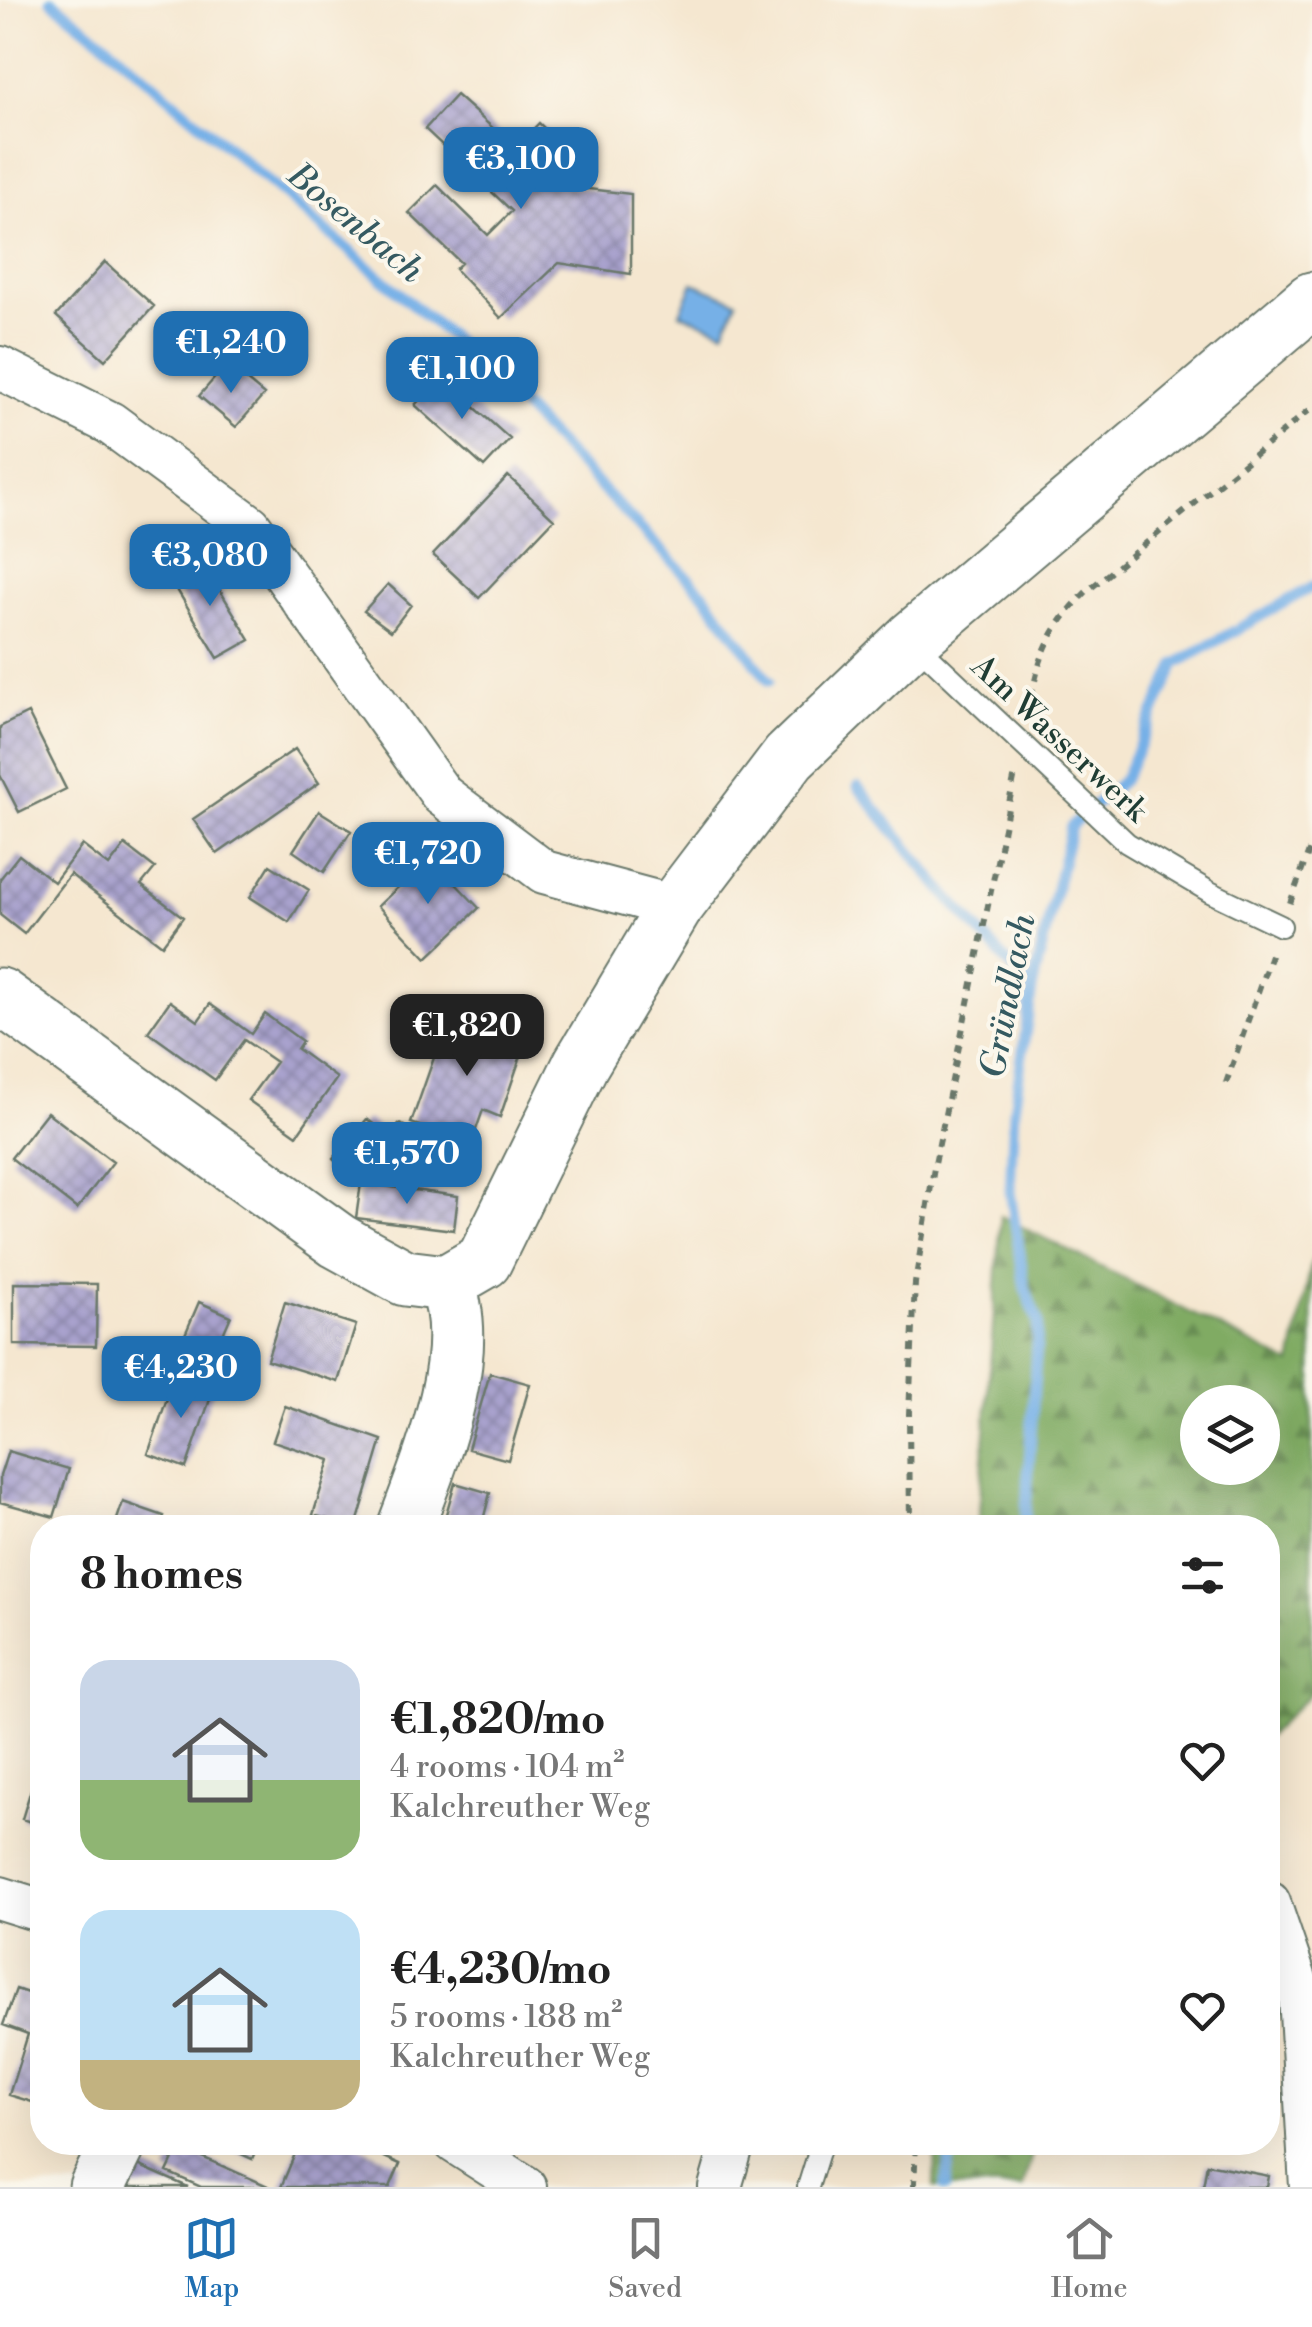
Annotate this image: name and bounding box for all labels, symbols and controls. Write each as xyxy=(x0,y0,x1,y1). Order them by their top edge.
pin: €3,100 xyxy=(440,127,602,212)
text: €3,100 xyxy=(465,139,577,179)
water label: Bosenbach xyxy=(278,153,432,293)
pin: €1,240 xyxy=(150,311,312,396)
text: €1,240 xyxy=(175,323,287,363)
pin: €1,100 xyxy=(381,337,543,422)
text: €1,100 xyxy=(408,349,516,389)
pin: €3,080 xyxy=(129,524,291,609)
text: €3,080 xyxy=(152,536,268,576)
street label: Am Wasserwerk xyxy=(962,646,1158,832)
pin: €1,720 xyxy=(347,822,509,907)
text: €1,720 xyxy=(374,834,482,874)
water label: Gründlach xyxy=(971,910,1046,1082)
pin: €1,820 xyxy=(386,994,548,1079)
text: €1,820 xyxy=(412,1006,522,1046)
pin: €1,570 xyxy=(326,1122,488,1207)
text: €1,570 xyxy=(354,1134,460,1174)
pin: €4,230 xyxy=(100,1336,262,1421)
text: €4,230 xyxy=(124,1348,238,1388)
map controls xyxy=(1180,1385,1280,1485)
button: layers xyxy=(1180,1385,1280,1485)
icon: filters xyxy=(1175,1548,1230,1603)
text: 8 homes xyxy=(80,1549,243,1602)
text: €1,820/mo xyxy=(390,1694,605,1747)
icon: home xyxy=(160,1700,280,1820)
icon: heart xyxy=(1175,1733,1230,1788)
text: 4 rooms · 104 m² xyxy=(390,1747,624,1787)
text: Kalchreuther Weg xyxy=(390,1787,650,1827)
text: €4,230/mo xyxy=(390,1944,611,1997)
icon: home xyxy=(160,1950,280,2070)
icon: heart xyxy=(1175,1983,1230,2038)
text: 5 rooms · 188 m² xyxy=(390,1997,622,2037)
text: Kalchreuther Weg xyxy=(390,2037,650,2077)
tab: Map xyxy=(184,2211,240,2306)
tab: Saved xyxy=(608,2211,682,2306)
tab: Home xyxy=(1051,2211,1128,2306)

